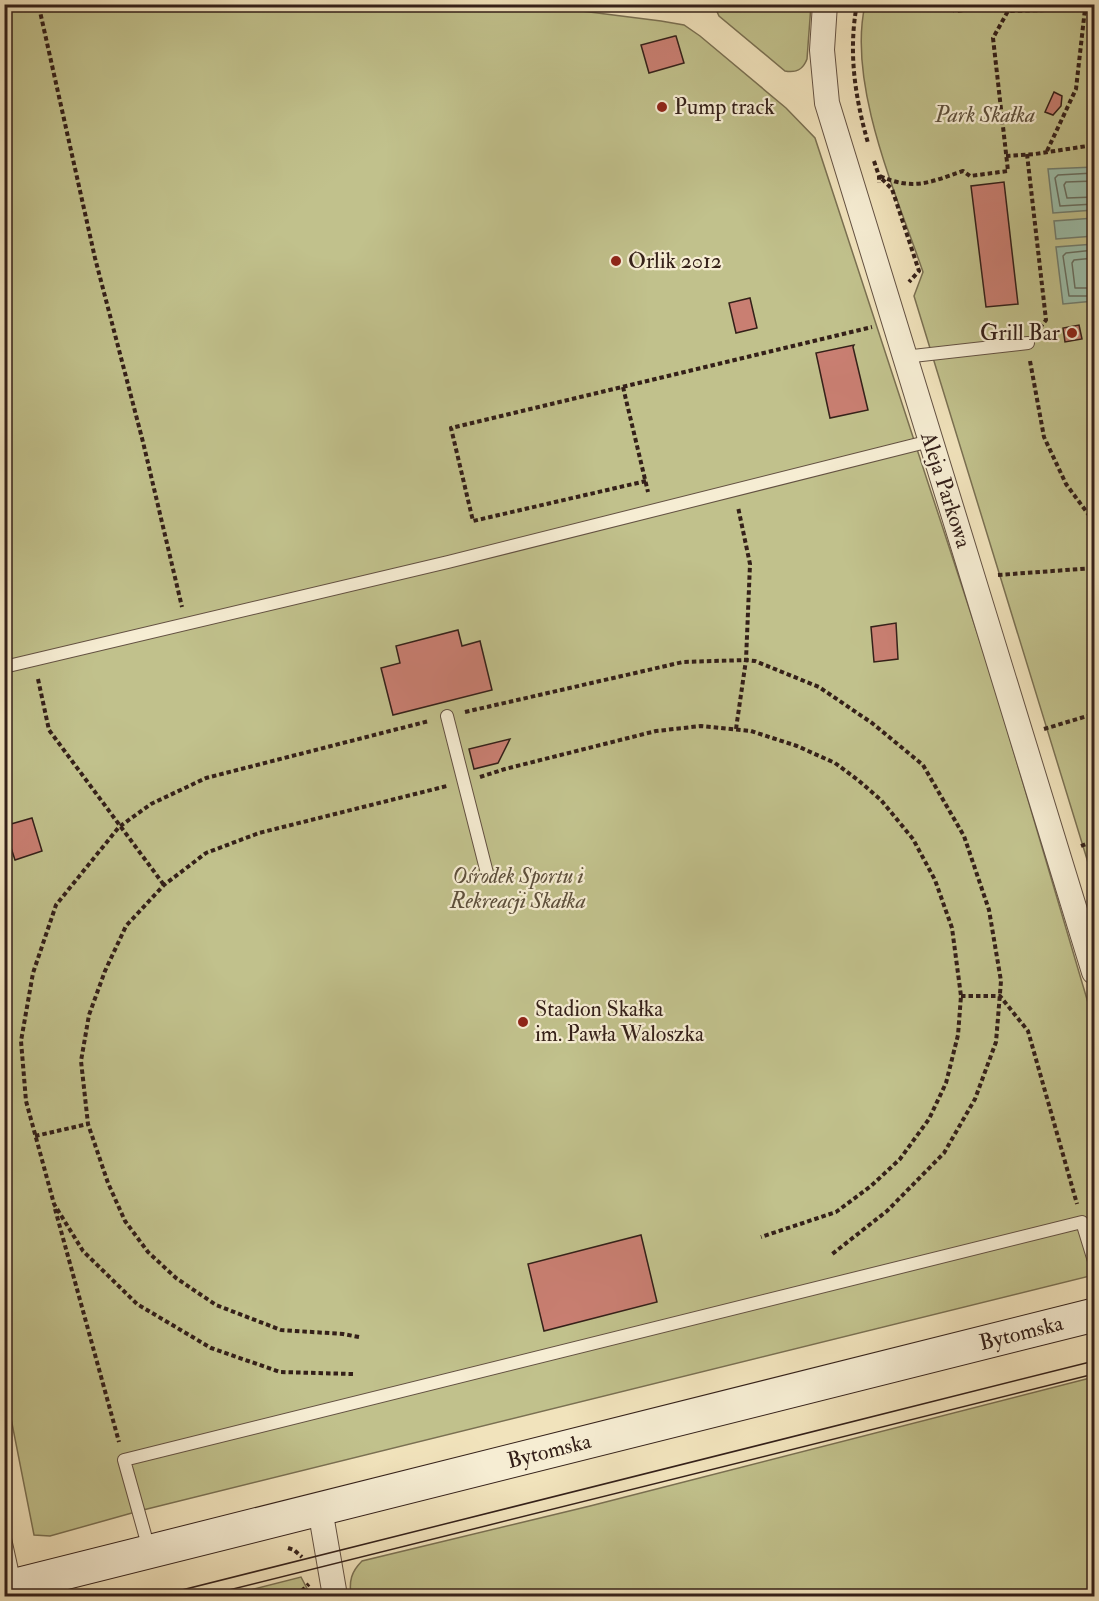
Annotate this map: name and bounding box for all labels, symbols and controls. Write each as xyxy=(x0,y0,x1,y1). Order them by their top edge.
place label: Pump track xyxy=(674,93,775,122)
marker: Pump track xyxy=(655,100,669,114)
park label: Park Skałka xyxy=(934,101,1035,129)
place label: Orlik 2012 xyxy=(628,247,722,275)
marker: Orlik 2012 xyxy=(609,254,623,268)
place label: Grill Bar xyxy=(980,319,1061,347)
marker: Grill Bar xyxy=(1065,326,1079,340)
street label: Aleja Parkowa xyxy=(914,428,978,552)
park label: Ośrodek Sportu i Rekreacji Skałka xyxy=(449,862,586,915)
place label: Stadion Skałka im. Pawła Waloszka xyxy=(535,995,705,1048)
marker: Stadion Skałka im. Pawła Waloszka xyxy=(516,1015,530,1029)
street label: Bytomska xyxy=(976,1309,1067,1357)
street label: Bytomska xyxy=(504,1427,595,1475)

